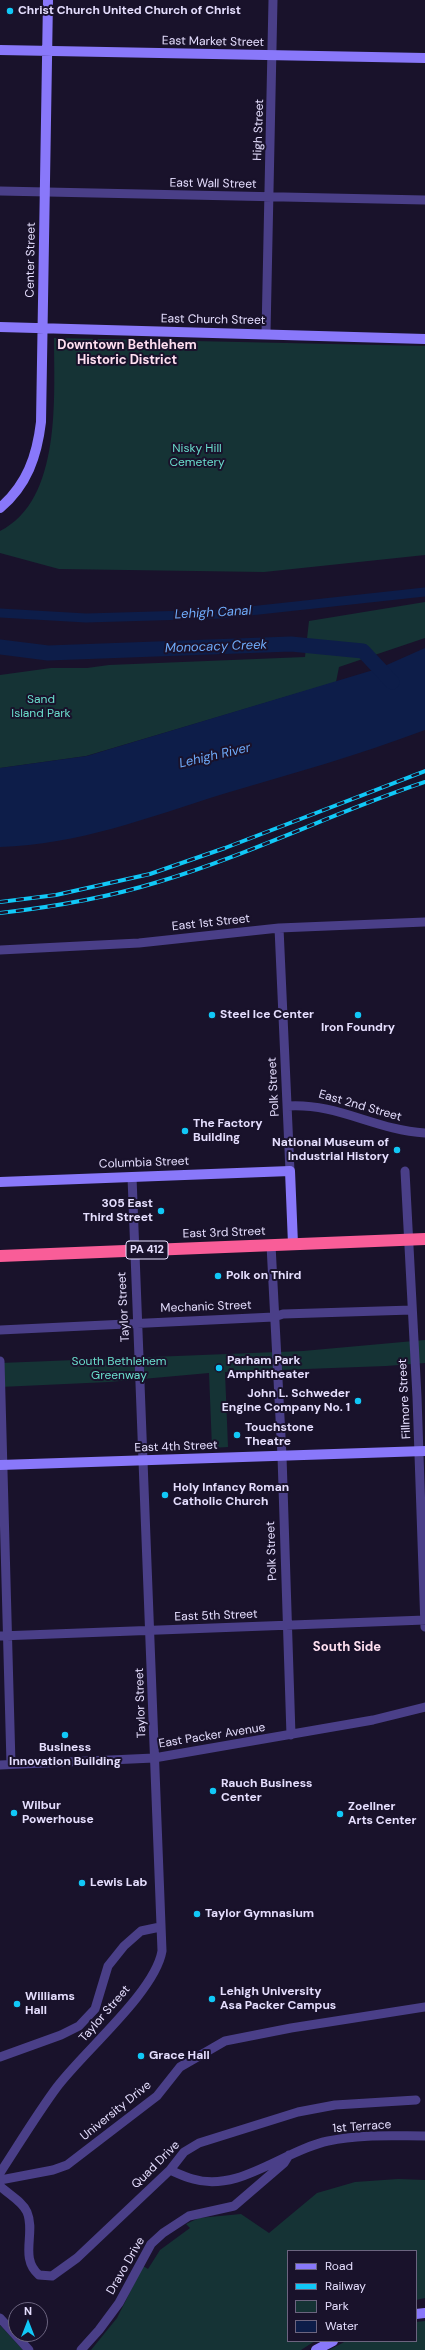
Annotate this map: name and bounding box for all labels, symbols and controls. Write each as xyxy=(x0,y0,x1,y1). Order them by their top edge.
place label: Christ Church United Church of Christ xyxy=(18,4,241,18)
marker: Christ Church United Church of Christ xyxy=(5,6,15,16)
street label: East Market Street xyxy=(162,34,264,50)
street label: High Street xyxy=(251,99,267,161)
street label: East Wall Street xyxy=(169,176,257,192)
street label: Center Street xyxy=(23,222,39,298)
street label: East Church Street xyxy=(161,312,265,328)
district label: Downtown Bethlehem Historic District xyxy=(57,338,197,369)
park label: Nisky Hill Cemetery xyxy=(169,442,225,470)
water label: Lehigh Canal xyxy=(174,603,252,623)
water label: Monocacy Creek xyxy=(165,637,267,657)
park label: Sand Island Park xyxy=(11,693,71,721)
water label: Lehigh River xyxy=(178,740,252,772)
street label: East 1st Street xyxy=(171,912,251,934)
place label: Steel Ice Center xyxy=(220,1008,314,1022)
marker: Steel Ice Center xyxy=(207,1010,217,1020)
marker: Iron Foundry xyxy=(353,1010,363,1020)
place label: Iron Foundry xyxy=(321,1021,395,1035)
street label: Polk Street xyxy=(265,1057,283,1117)
street label: East 2nd Street xyxy=(317,1087,403,1125)
place label: The Factory Building xyxy=(193,1117,263,1145)
marker: The Factory Building xyxy=(180,1126,190,1136)
place label: National Museum of Industrial History xyxy=(272,1136,389,1164)
marker: National Museum of Industrial History xyxy=(392,1145,402,1155)
street label: Columbia Street xyxy=(99,1154,189,1172)
place label: 305 East Third Street xyxy=(83,1197,153,1225)
marker: 305 East Third Street xyxy=(156,1206,166,1216)
street label: East 3rd Street xyxy=(182,1224,266,1242)
road number: PA 412 xyxy=(126,1241,168,1259)
place label: Polk on Third xyxy=(226,1269,301,1283)
marker: Polk on Third xyxy=(213,1271,223,1281)
street label: Taylor Street xyxy=(115,1272,133,1342)
street label: Mechanic Street xyxy=(160,1298,252,1316)
place label: Parham Park Amphitheater xyxy=(227,1354,309,1382)
park label: South Bethlehem Greenway xyxy=(71,1355,167,1383)
street label: Fillmore Street xyxy=(396,1358,414,1440)
marker: Parham Park Amphitheater xyxy=(214,1363,224,1373)
place label: John L. Schweder Engine Company No. 1 xyxy=(222,1387,350,1415)
marker: John L. Schweder Engine Company No. 1 xyxy=(353,1396,363,1406)
place label: Touchstone Theatre xyxy=(245,1421,314,1449)
marker: Touchstone Theatre xyxy=(232,1430,242,1440)
street label: East 4th Street xyxy=(134,1438,218,1456)
place label: Holy Infancy Roman Catholic Church xyxy=(173,1481,289,1509)
marker: Holy Infancy Roman Catholic Church xyxy=(160,1490,170,1500)
street label: Polk Street xyxy=(264,1521,280,1581)
street label: East 5th Street xyxy=(174,1607,258,1625)
district label: South Side xyxy=(313,1640,381,1656)
street label: Taylor Street xyxy=(133,1668,149,1738)
street label: East Packer Avenue xyxy=(158,1720,266,1752)
marker: Business Innovation Building xyxy=(60,1730,70,1740)
place label: Business Innovation Building xyxy=(9,1741,121,1769)
place label: Rauch Business Center xyxy=(221,1777,312,1805)
marker: Rauch Business Center xyxy=(208,1786,218,1796)
place label: Wilbur Powerhouse xyxy=(22,1799,94,1827)
place label: Zoellner Arts Center xyxy=(348,1800,416,1828)
marker: Wilbur Powerhouse xyxy=(9,1808,19,1818)
marker: Zoellner Arts Center xyxy=(335,1809,345,1819)
place label: Lewis Lab xyxy=(90,1876,147,1890)
marker: Lewis Lab xyxy=(77,1878,87,1888)
place label: Taylor Gymnasium xyxy=(205,1907,314,1921)
marker: Taylor Gymnasium xyxy=(192,1909,202,1919)
street label: Taylor Street xyxy=(77,1983,133,2045)
place label: Lehigh University Asa Packer Campus xyxy=(220,1985,336,2013)
place label: Williams Hall xyxy=(25,1990,75,2018)
marker: Lehigh University Asa Packer Campus xyxy=(207,1994,217,2004)
marker: Williams Hall xyxy=(12,1999,22,2009)
place label: Grace Hall xyxy=(149,2049,210,2063)
marker: Grace Hall xyxy=(136,2051,146,2061)
street label: University Drive xyxy=(78,2078,154,2144)
street label: 1st Terrace xyxy=(332,2118,392,2136)
street label: Quad Drive xyxy=(129,2138,183,2192)
street label: Dravo Drive xyxy=(104,2235,148,2297)
legend xyxy=(287,2250,417,2342)
text: Road xyxy=(325,2258,353,2274)
text: Railway xyxy=(325,2278,366,2294)
text: Park xyxy=(325,2298,349,2314)
north arrow xyxy=(8,2302,48,2342)
text: N xyxy=(24,2304,32,2318)
text: Water xyxy=(325,2318,358,2334)

